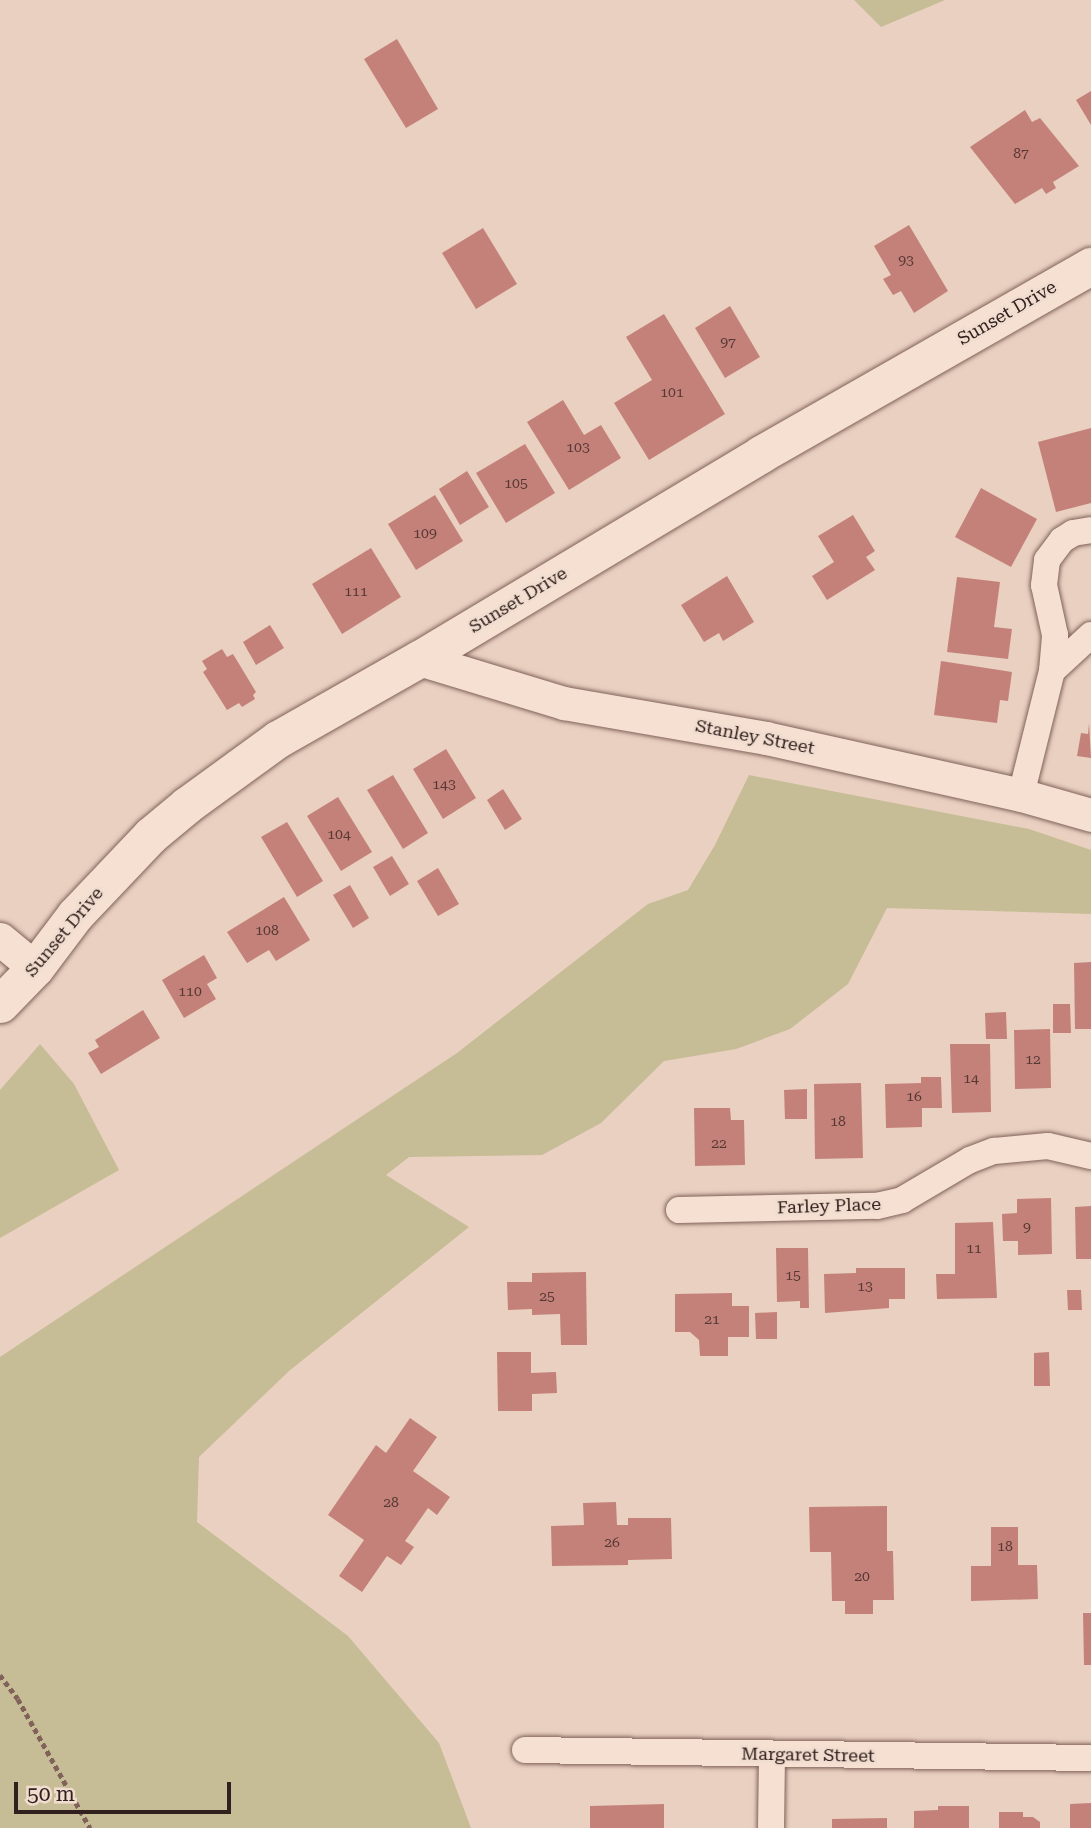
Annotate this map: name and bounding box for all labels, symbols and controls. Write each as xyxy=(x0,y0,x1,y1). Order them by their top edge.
house number: 87 xyxy=(1013,145,1029,161)
house number: 93 xyxy=(898,252,914,268)
street label: Sunset Drive xyxy=(954,276,1060,350)
house number: 97 xyxy=(720,334,736,350)
house number: 101 xyxy=(660,384,684,400)
house number: 103 xyxy=(566,439,590,455)
house number: 105 xyxy=(504,475,528,491)
house number: 109 xyxy=(413,525,437,541)
street label: Sunset Drive xyxy=(465,562,571,638)
house number: 111 xyxy=(344,583,368,599)
street label: Stanley Street xyxy=(694,715,816,759)
house number: 143 xyxy=(432,776,456,792)
house number: 104 xyxy=(327,826,351,842)
street label: Sunset Drive xyxy=(20,883,108,981)
house number: 108 xyxy=(255,922,279,938)
house number: 110 xyxy=(178,983,202,999)
house number: 12 xyxy=(1025,1051,1041,1067)
house number: 14 xyxy=(963,1070,979,1086)
house number: 16 xyxy=(906,1088,922,1104)
house number: 18 xyxy=(830,1113,846,1129)
house number: 22 xyxy=(711,1135,727,1151)
street label: Farley Place xyxy=(777,1193,881,1219)
house number: 9 xyxy=(1023,1219,1031,1235)
house number: 11 xyxy=(966,1240,982,1256)
house number: 15 xyxy=(785,1267,801,1283)
house number: 13 xyxy=(857,1278,873,1294)
house number: 25 xyxy=(539,1288,555,1304)
house number: 21 xyxy=(704,1311,720,1327)
house number: 28 xyxy=(383,1494,399,1510)
house number: 26 xyxy=(604,1534,620,1550)
house number: 18 xyxy=(997,1538,1013,1554)
house number: 20 xyxy=(854,1568,870,1584)
street label: Margaret Street xyxy=(741,1743,875,1767)
scale bar xyxy=(18,1769,234,1813)
text: 50 m xyxy=(27,1782,75,1806)

